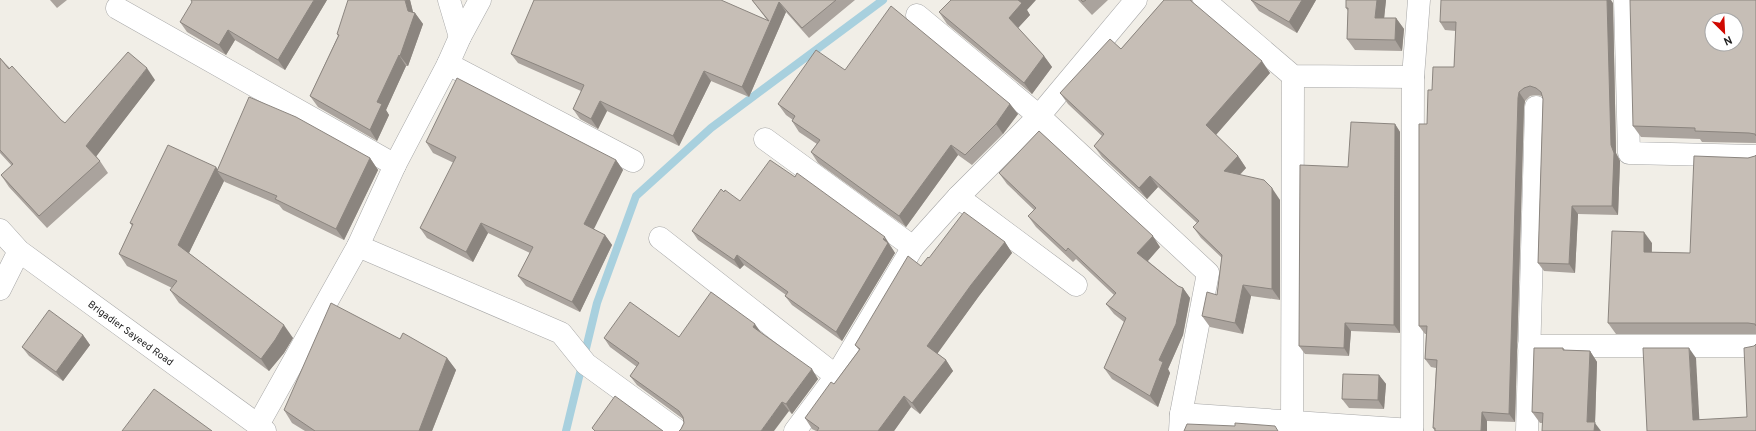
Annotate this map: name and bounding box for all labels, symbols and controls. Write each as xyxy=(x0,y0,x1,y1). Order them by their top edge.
north arrow xyxy=(1704,12,1744,52)
text: N xyxy=(1721,32,1734,48)
street label: Brigadier Sayeed Road xyxy=(85,298,176,369)

